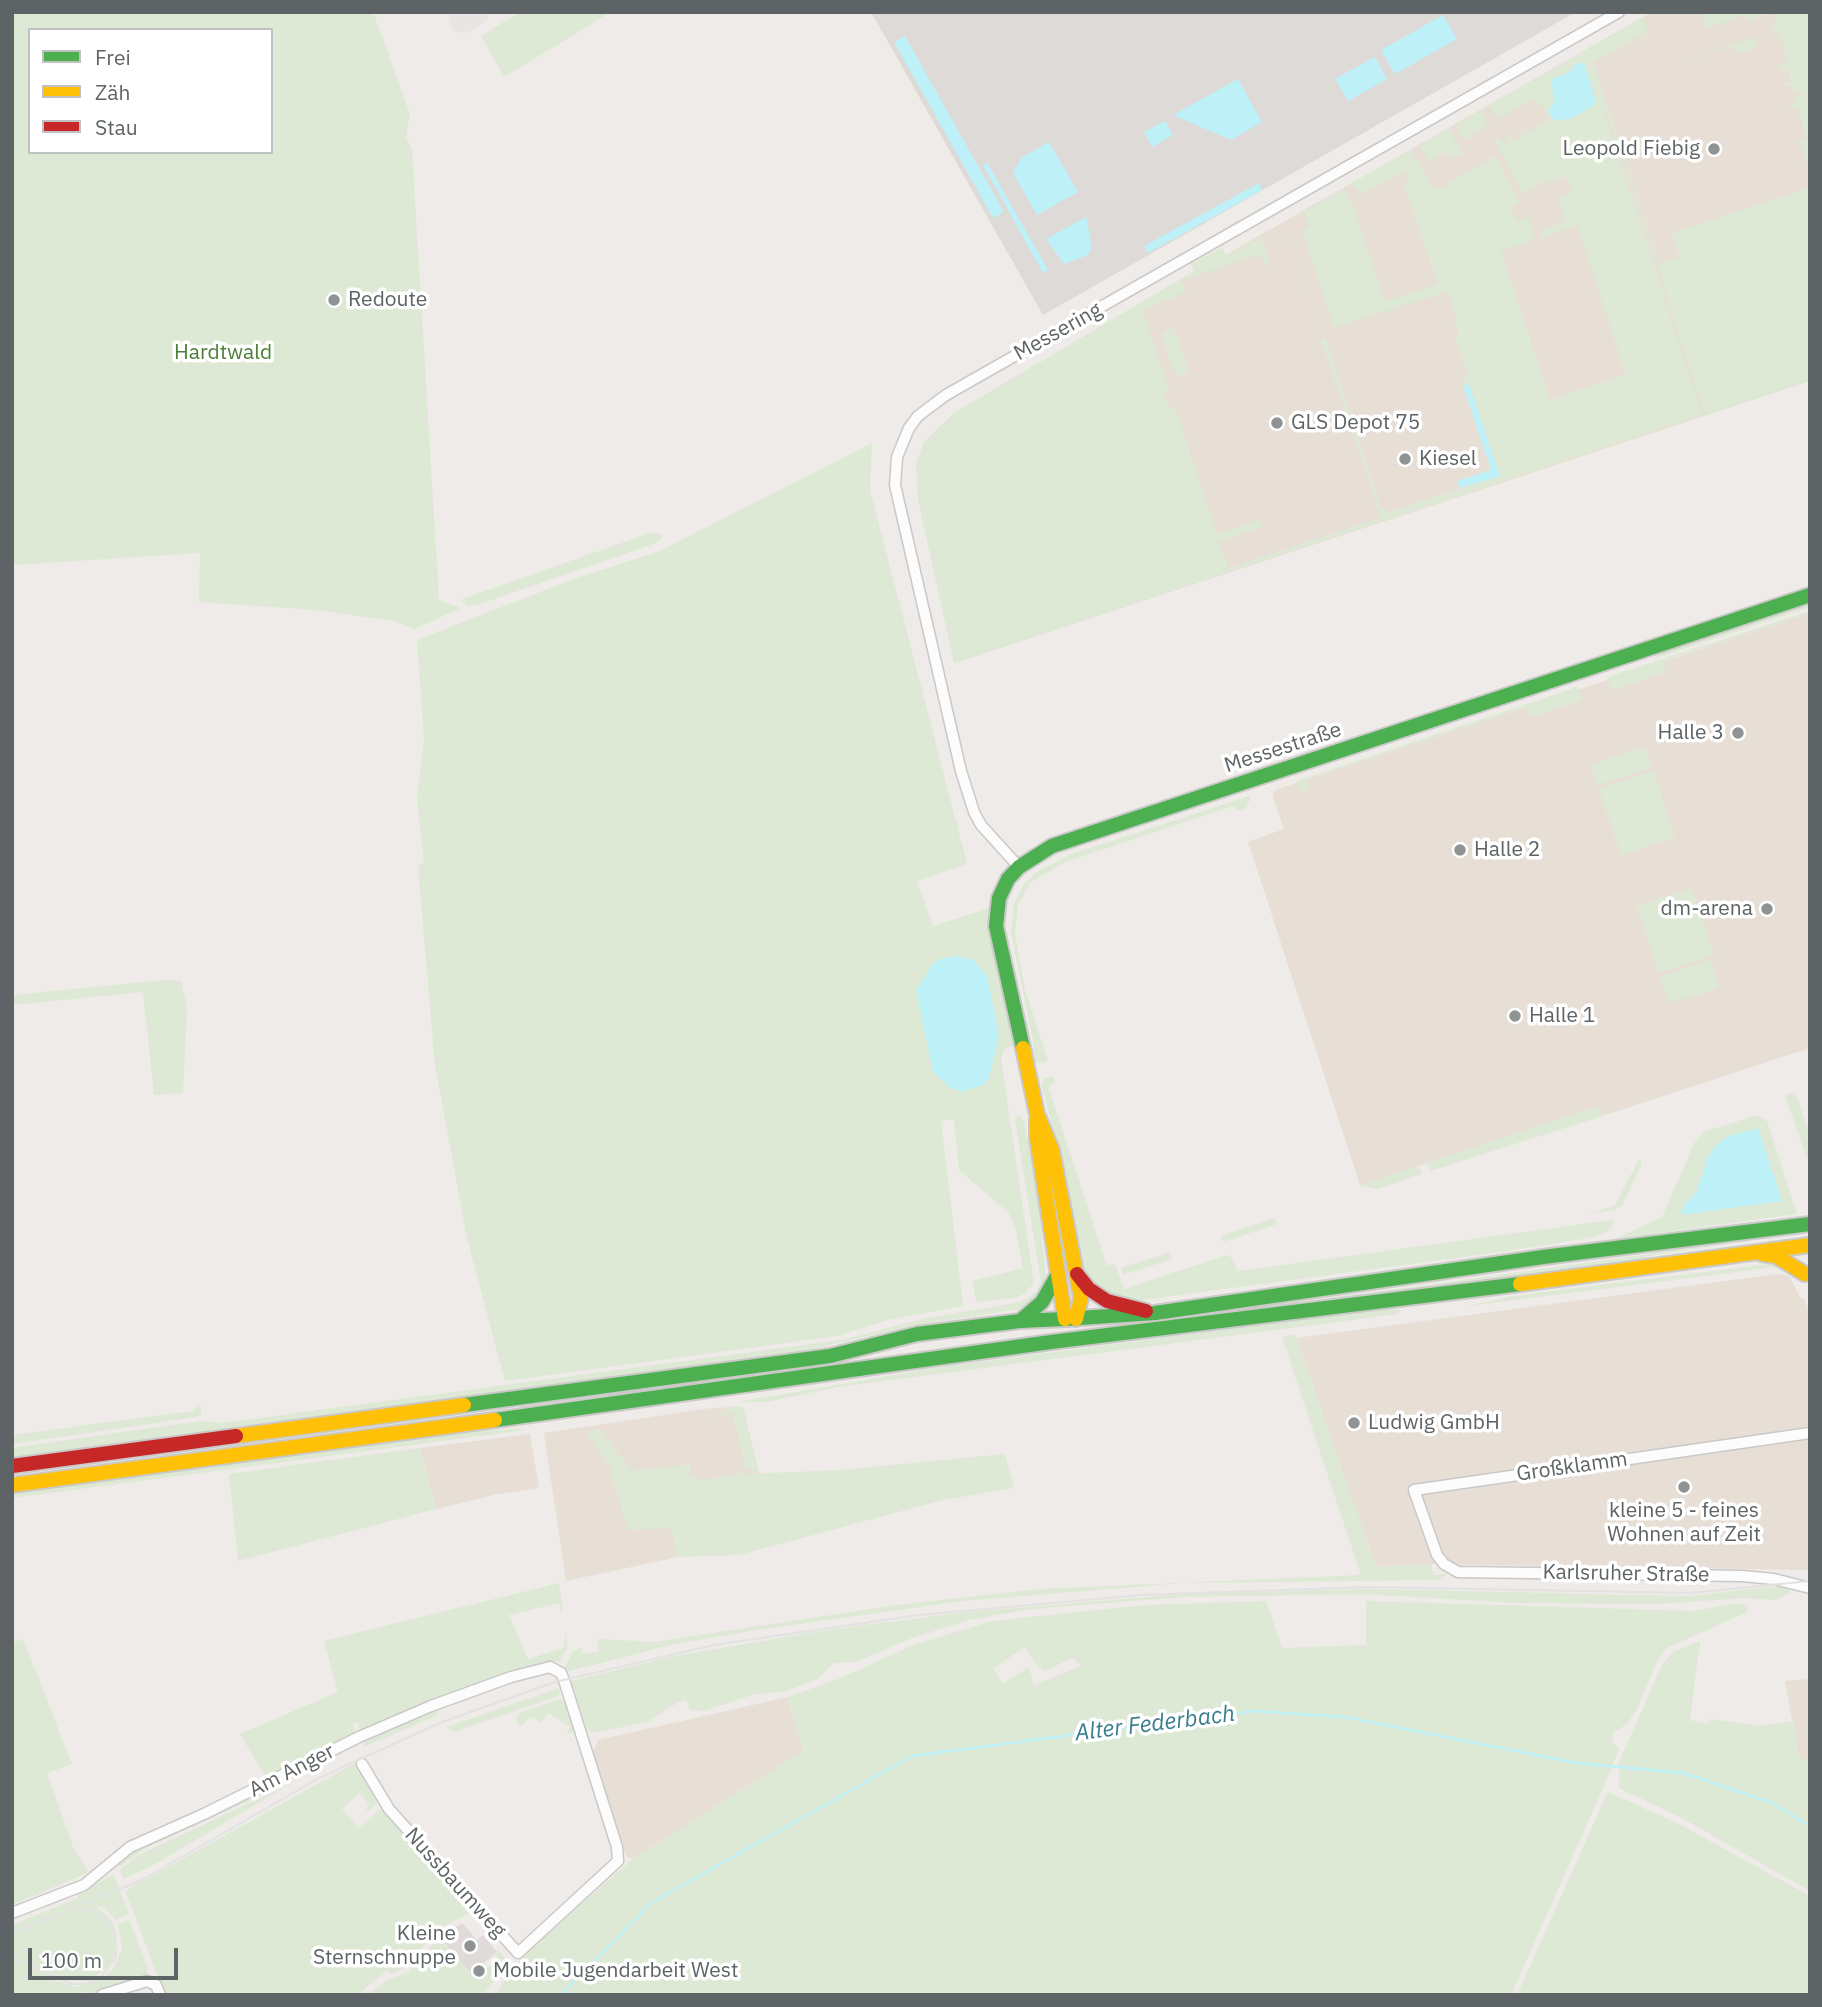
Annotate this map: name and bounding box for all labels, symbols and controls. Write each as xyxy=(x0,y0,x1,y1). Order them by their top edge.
legend xyxy=(28,28,273,154)
text: Frei xyxy=(95,43,131,71)
text: Zäh xyxy=(95,78,130,106)
text: Stau xyxy=(95,113,138,141)
place label: Leopold Fiebig xyxy=(1563,136,1700,162)
marker: Leopold Fiebig xyxy=(1706,141,1722,157)
place label: Redoute xyxy=(348,287,427,313)
marker: Redoute xyxy=(326,292,342,308)
street label: Messering xyxy=(1010,298,1106,366)
park label: Hardtwald xyxy=(174,340,272,366)
place label: GLS Depot 75 xyxy=(1291,410,1420,436)
marker: GLS Depot 75 xyxy=(1269,415,1285,431)
place label: Kiesel xyxy=(1419,446,1477,472)
marker: Kiesel xyxy=(1397,451,1413,467)
street label: Messestraße xyxy=(1221,717,1345,779)
place label: Halle 3 xyxy=(1658,720,1724,746)
marker: Halle 3 xyxy=(1730,725,1746,741)
place label: Halle 2 xyxy=(1474,837,1540,863)
marker: Halle 2 xyxy=(1452,842,1468,858)
place label: dm-arena xyxy=(1661,896,1753,922)
marker: dm-arena xyxy=(1759,901,1775,917)
place label: Halle 1 xyxy=(1529,1003,1595,1029)
marker: Halle 1 xyxy=(1507,1008,1523,1024)
place label: Ludwig GmbH xyxy=(1368,1410,1500,1436)
marker: Ludwig GmbH xyxy=(1346,1415,1362,1431)
street label: Großklamm xyxy=(1515,1447,1629,1487)
marker: kleine 5 - feines Wohnen auf Zeit xyxy=(1676,1479,1692,1495)
place label: kleine 5 - feines Wohnen auf Zeit xyxy=(1607,1498,1761,1548)
street label: Karlsruher Straße xyxy=(1542,1560,1710,1588)
water label: Alter Federbach xyxy=(1073,1700,1237,1748)
street label: Am Anger xyxy=(245,1739,339,1803)
street label: Nussbaumweg xyxy=(399,1823,511,1943)
place label: Kleine Sternschnuppe xyxy=(313,1921,456,1971)
scale bar xyxy=(32,1934,182,1978)
marker: Kleine Sternschnuppe xyxy=(462,1938,478,1954)
text: 100 m xyxy=(41,1946,102,1974)
place label: Mobile Jugendarbeit West xyxy=(493,1958,738,1984)
marker: Mobile Jugendarbeit West xyxy=(471,1963,487,1979)

